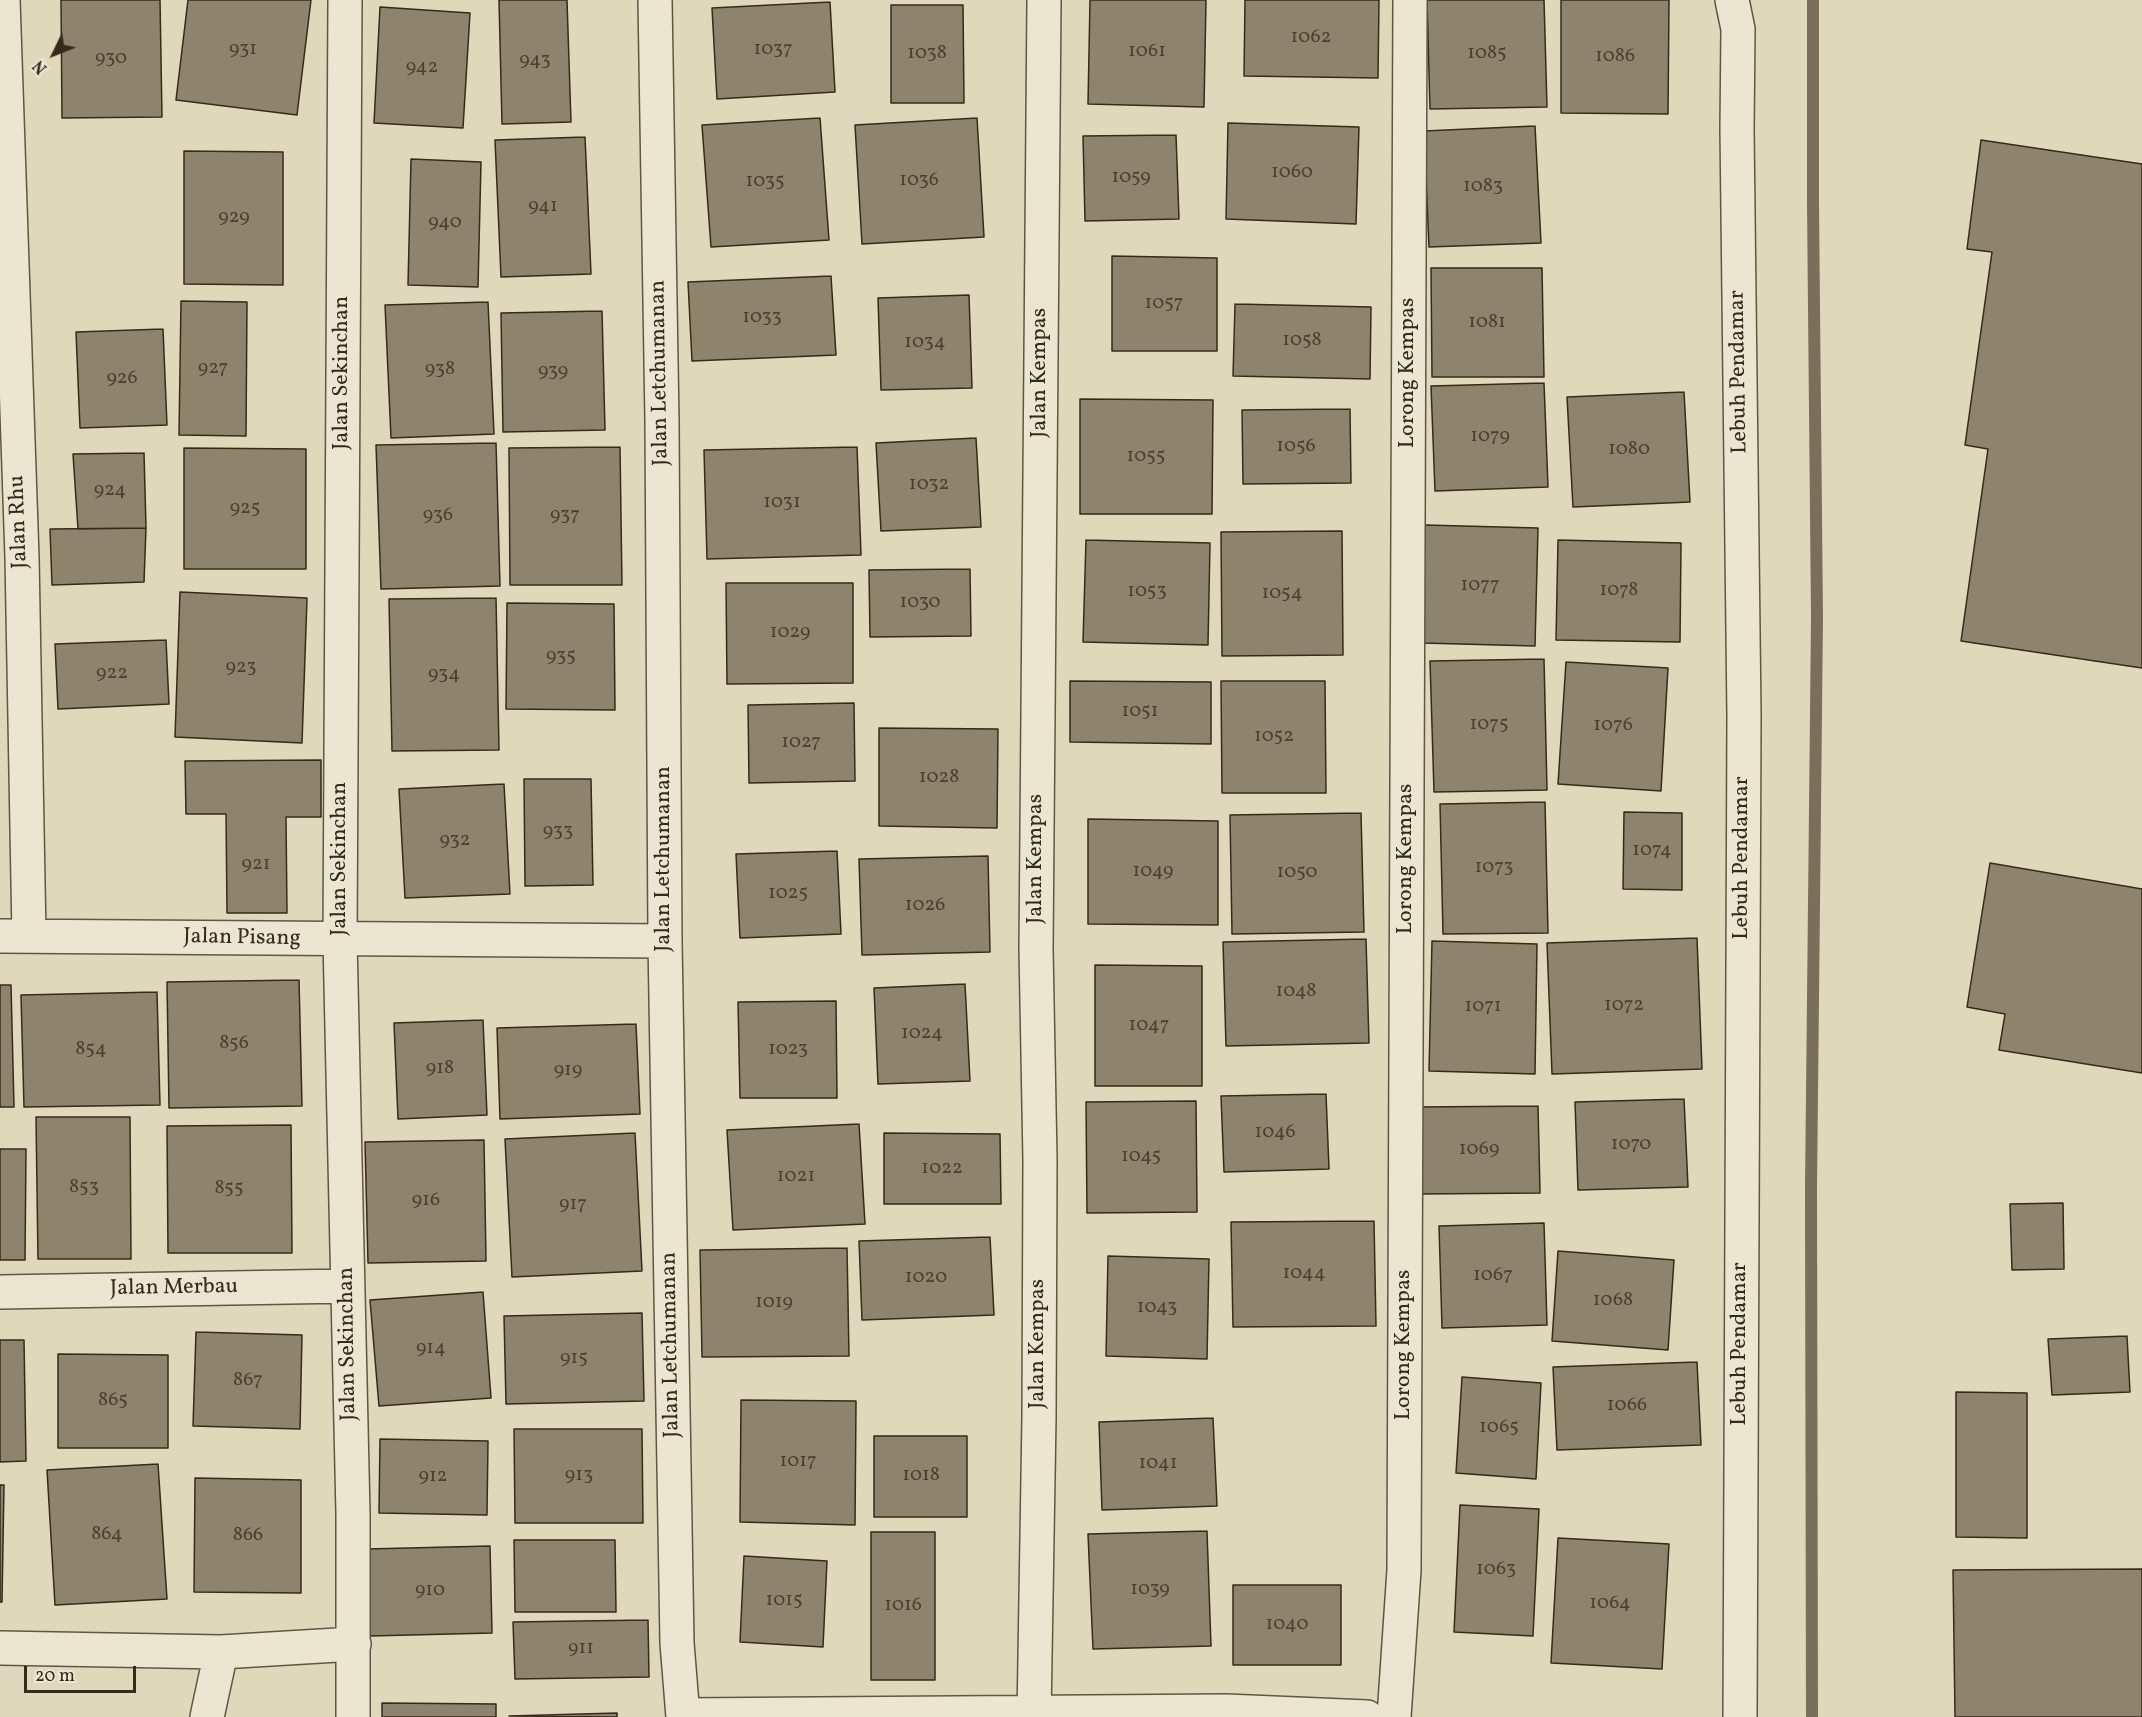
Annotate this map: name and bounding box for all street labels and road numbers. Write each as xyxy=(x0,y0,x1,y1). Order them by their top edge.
street label: Jalan Letchumanan xyxy=(646,280,676,466)
street label: Lebuh Pendamar xyxy=(1725,290,1755,454)
street label: Jalan Sekinchan xyxy=(330,296,356,450)
street label: Lorong Kempas xyxy=(1396,298,1422,448)
street label: Jalan Kempas xyxy=(1028,308,1054,438)
street label: Jalan Rhu xyxy=(5,475,35,569)
street label: Jalan Letchumanan xyxy=(652,766,678,952)
street label: Lebuh Pendamar xyxy=(1730,776,1756,940)
street label: Jalan Sekinchan xyxy=(328,782,354,936)
street label: Lorong Kempas xyxy=(1394,784,1420,934)
street label: Jalan Kempas xyxy=(1024,794,1050,924)
street label: Jalan Pisang xyxy=(183,925,301,953)
street label: Jalan Letchumanan xyxy=(657,1252,687,1438)
street label: Lebuh Pendamar xyxy=(1728,1262,1754,1426)
street label: Jalan Sekinchan xyxy=(334,1267,364,1421)
street label: Lorong Kempas xyxy=(1392,1270,1418,1420)
street label: Jalan Merbau xyxy=(110,1275,238,1303)
street label: Jalan Kempas xyxy=(1026,1279,1052,1409)

